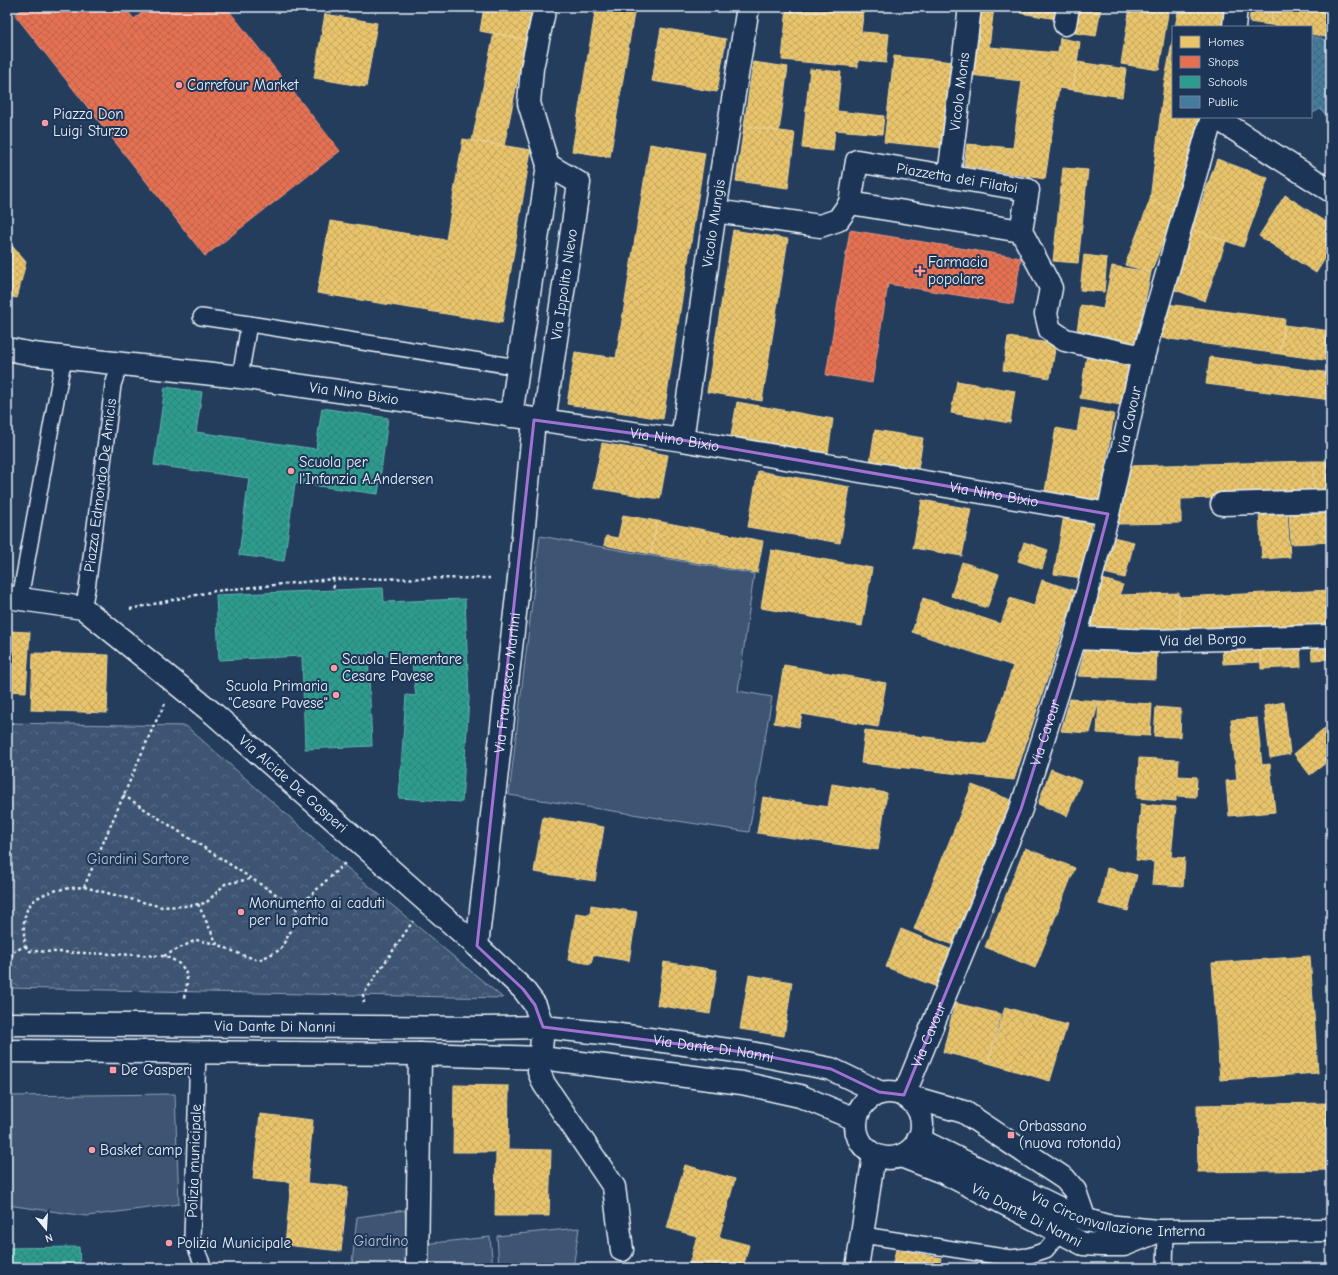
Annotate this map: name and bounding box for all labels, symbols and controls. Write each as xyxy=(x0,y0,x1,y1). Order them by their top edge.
legend xyxy=(1172,26,1312,118)
text: Homes xyxy=(1208,35,1244,49)
street label: Vicolo Moris xyxy=(946,51,973,132)
text: Shops xyxy=(1208,55,1239,69)
text: Schools xyxy=(1208,75,1247,89)
place label: Carrefour Market xyxy=(187,76,299,94)
marker: Carrefour Market xyxy=(174,80,184,90)
text: Public xyxy=(1208,95,1239,109)
place label: Piazza Don Luigi Sturzo xyxy=(53,105,128,140)
marker: Piazza Don Luigi Sturzo xyxy=(40,118,50,128)
street label: Piazzetta dei Filatoi xyxy=(895,159,1019,197)
street label: Vicolo Mungis xyxy=(698,178,729,269)
street label: Via Ippolito Nievo xyxy=(547,228,581,341)
place label: Farmacia popolare xyxy=(928,253,988,288)
marker: Farmacia popolare xyxy=(915,266,925,276)
street label: Via Nino Bixio xyxy=(308,378,400,409)
street label: Via Cavour xyxy=(1113,384,1145,455)
street label: Piazza Edmondo De Amicis xyxy=(80,397,120,573)
street label: Via Nino Bixio xyxy=(629,424,721,455)
place label: Scuola per l'Infanzia A.Andersen xyxy=(299,453,433,488)
marker: Scuola per l'Infanzia A.Andersen xyxy=(286,466,296,476)
street label: Via Nino Bixio xyxy=(948,478,1040,511)
street label: Via Francesco Martini xyxy=(490,611,524,754)
street label: Via del Borgo xyxy=(1159,629,1247,650)
place label: Scuola Elementare Cesare Pavese xyxy=(342,650,462,685)
marker: Scuola Elementare Cesare Pavese xyxy=(329,663,339,673)
place label: Scuola Primaria "Cesare Pavese" xyxy=(226,677,328,712)
marker: Scuola Primaria "Cesare Pavese" xyxy=(331,690,341,700)
street label: Via Cavour xyxy=(1026,697,1064,768)
street label: Via Alcide De Gasperi xyxy=(235,731,351,837)
park label: Giardini Sartore xyxy=(87,850,190,868)
place label: Monumento ai caduti per la patria xyxy=(249,894,385,929)
marker: Monumento ai caduti per la patria xyxy=(236,907,246,917)
street label: Via Cavour xyxy=(907,999,950,1070)
street label: Via Dante Di Nanni xyxy=(214,1017,336,1036)
street label: Via Dante Di Nanni xyxy=(652,1031,775,1066)
place label: De Gasperi xyxy=(121,1061,193,1079)
marker: De Gasperi xyxy=(108,1065,118,1075)
street label: Polizia municipale xyxy=(183,1103,205,1218)
place label: Orbassano (nuova rotonda) xyxy=(1019,1117,1121,1152)
marker: Orbassano (nuova rotonda) xyxy=(1006,1130,1016,1140)
place label: Basket camp xyxy=(100,1141,182,1159)
marker: Basket camp xyxy=(87,1145,97,1155)
street label: Via Dante Di Nanni xyxy=(968,1179,1085,1251)
street label: Via Circonvallazione Interna xyxy=(1028,1187,1205,1240)
north arrow xyxy=(26,1209,66,1249)
text: N xyxy=(44,1231,54,1245)
park label: Giardino xyxy=(354,1232,409,1250)
place label: Polizia Municipale xyxy=(177,1234,292,1252)
marker: Polizia Municipale xyxy=(164,1238,174,1248)

